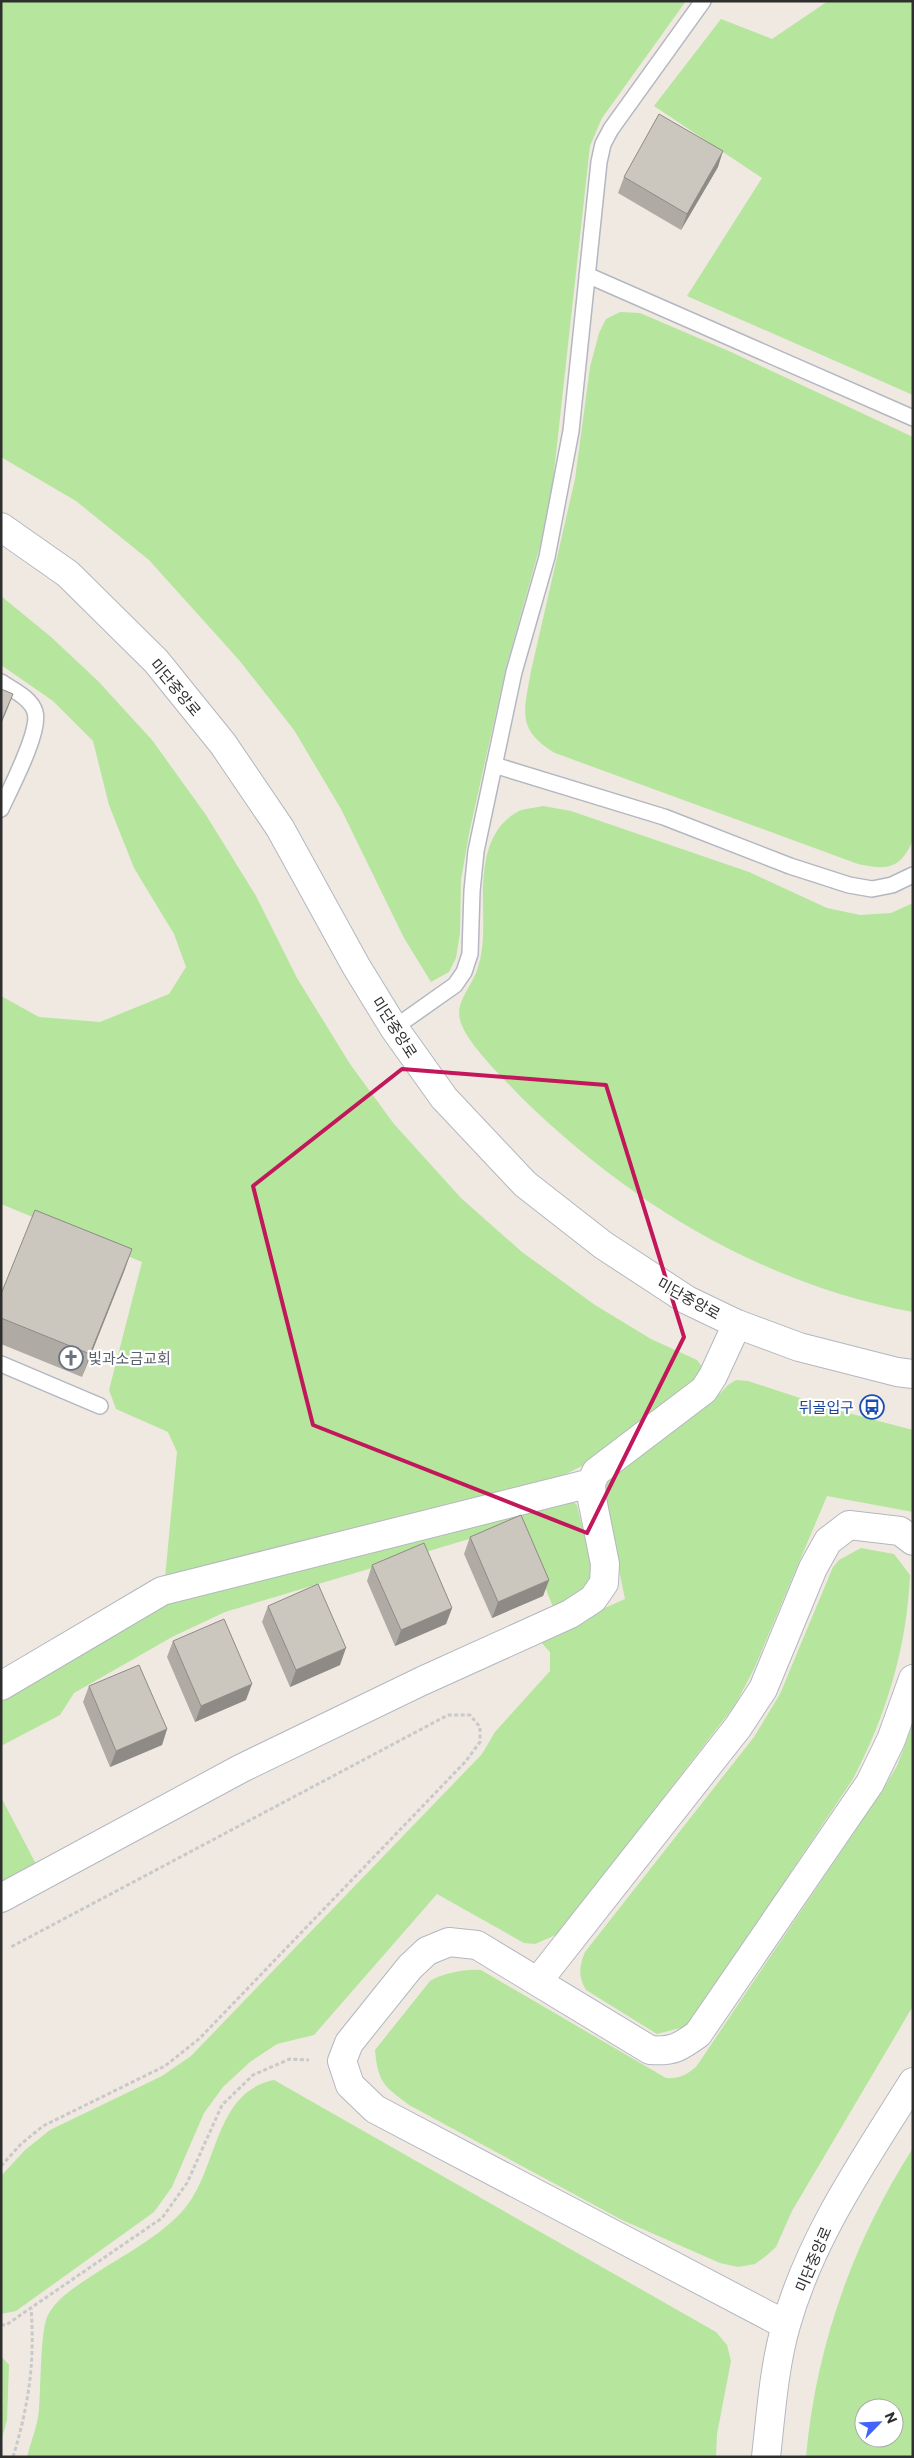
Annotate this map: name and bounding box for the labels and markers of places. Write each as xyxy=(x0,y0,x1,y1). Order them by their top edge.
church icon: 빛과소금교회 xyxy=(58,1345,84,1371)
place label: 빛과소금교회 xyxy=(88,1349,171,1367)
bus stop icon: 뒤골입구 xyxy=(859,1394,885,1420)
place label: 뒤골입구 xyxy=(799,1398,854,1416)

